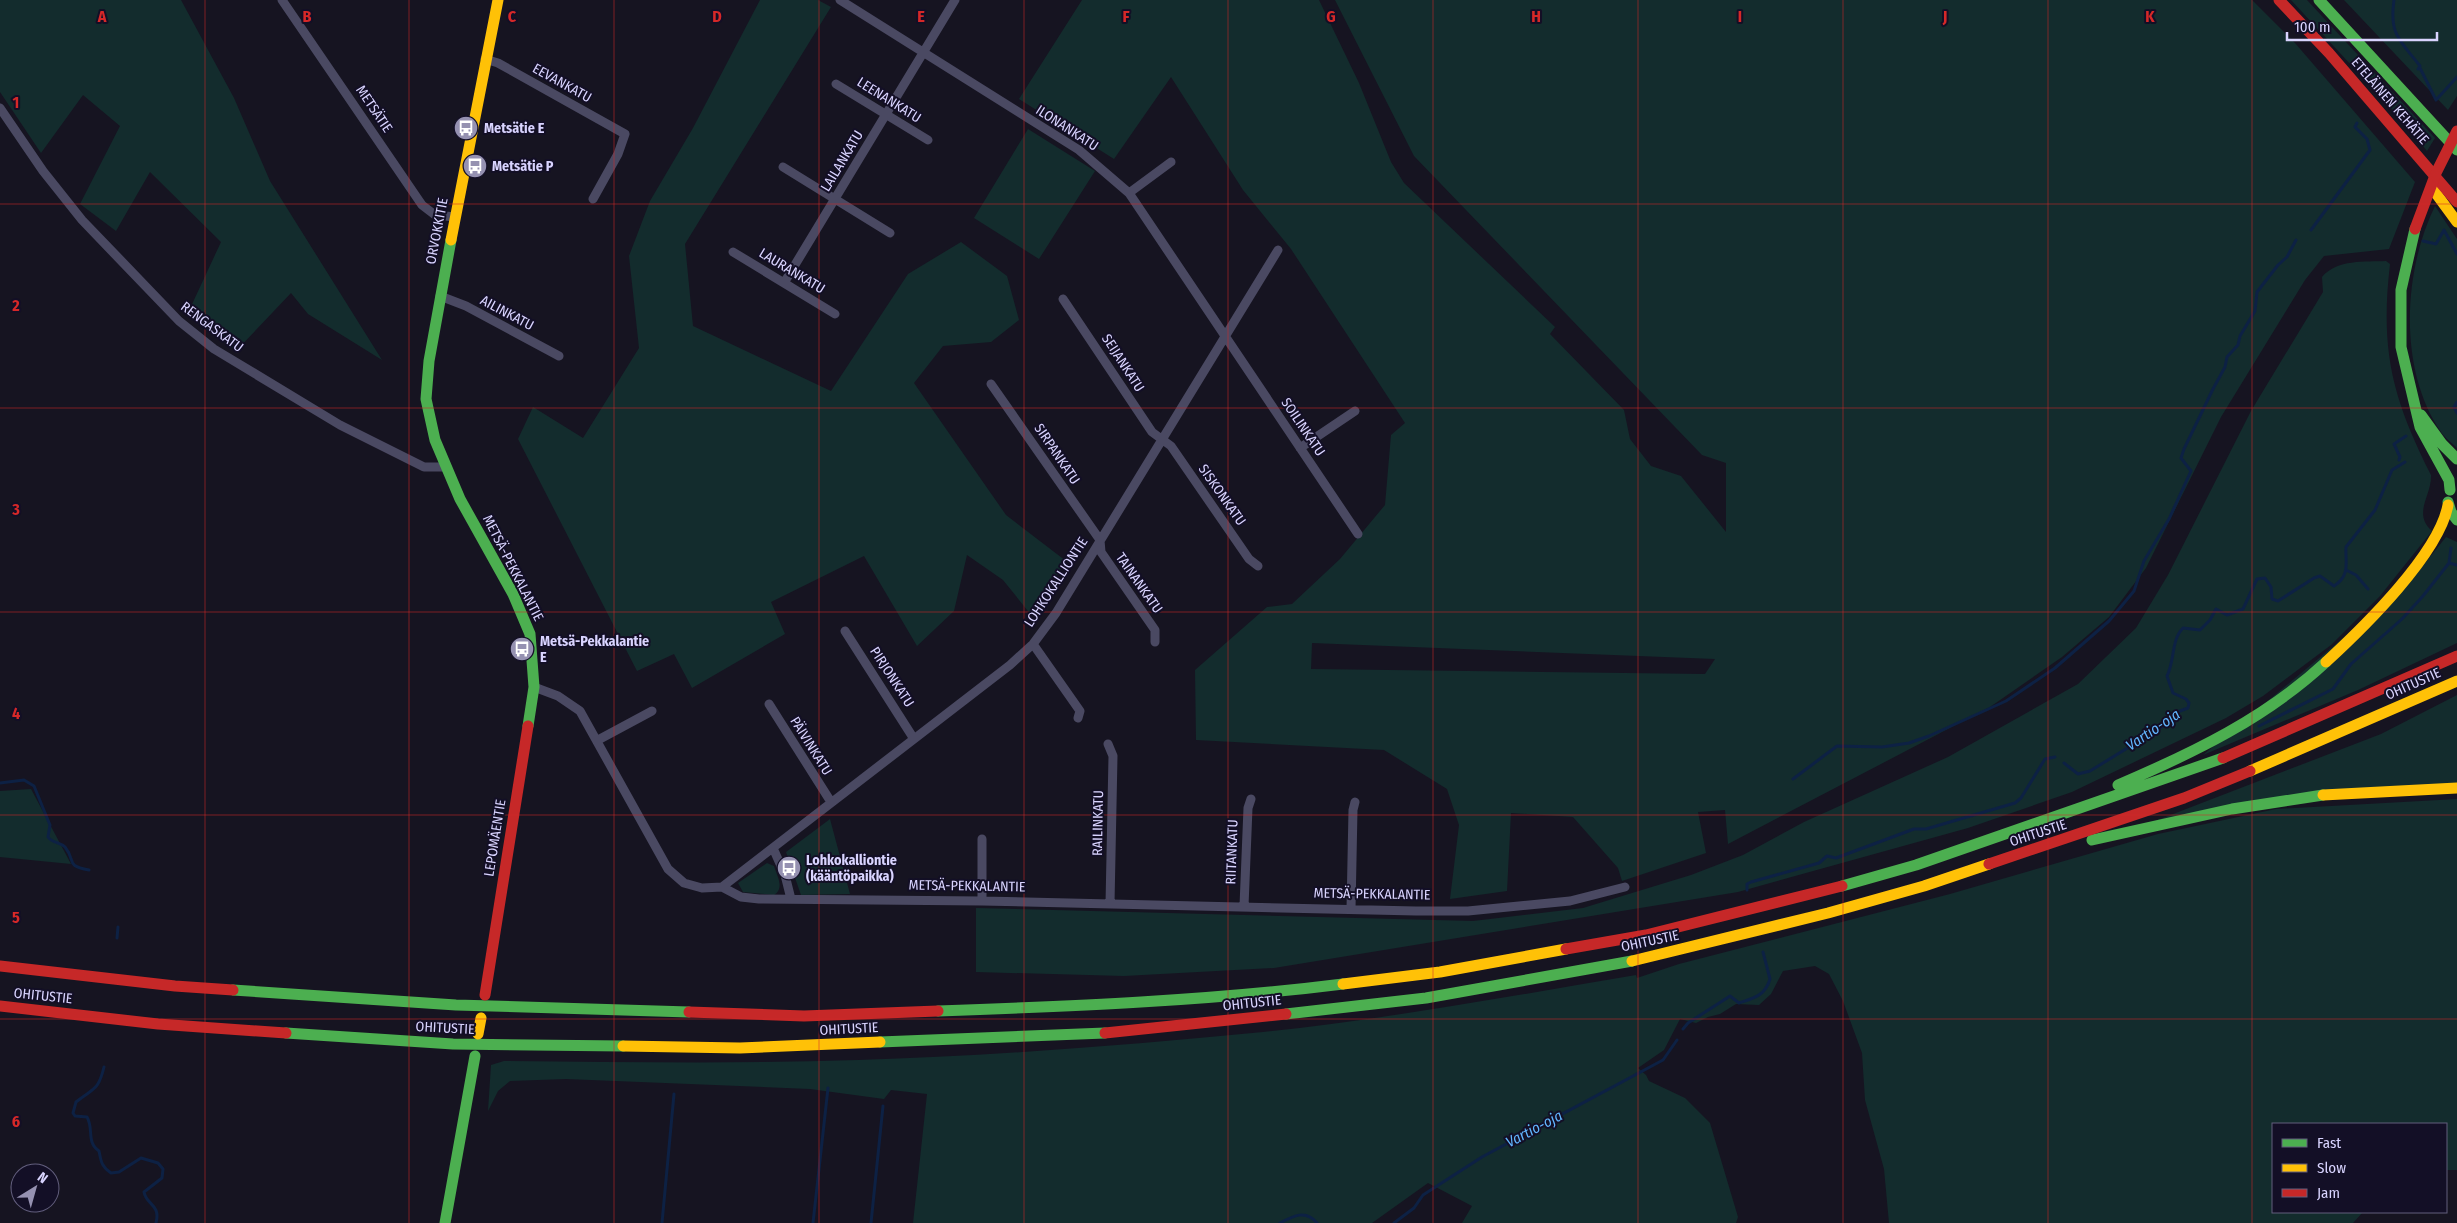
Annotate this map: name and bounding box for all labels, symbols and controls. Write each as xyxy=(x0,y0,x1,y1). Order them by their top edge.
text: A xyxy=(97,7,107,26)
text: B xyxy=(303,7,312,26)
text: C xyxy=(508,7,517,26)
text: D xyxy=(712,7,722,26)
text: E xyxy=(917,7,925,26)
text: F xyxy=(1122,7,1130,26)
text: G xyxy=(1326,7,1336,26)
text: H xyxy=(1531,7,1541,26)
text: I xyxy=(1738,7,1742,26)
text: J xyxy=(1942,7,1947,26)
text: K xyxy=(2145,7,2155,26)
scale bar xyxy=(2287,10,2437,42)
text: 100 m xyxy=(2294,18,2331,36)
street label: ETELÄINEN KEHÄTIE xyxy=(2348,54,2433,148)
street label: EEVANKATU xyxy=(530,60,594,106)
street label: LEENANKATU xyxy=(854,74,924,126)
street label: METSÄTIE xyxy=(352,82,396,136)
text: 1 xyxy=(13,93,19,112)
street label: ILONANKATU xyxy=(1033,101,1101,155)
bus stop icon: Metsätie E xyxy=(453,115,479,141)
place label: Metsätie E xyxy=(484,120,545,137)
street label: LAILANKATU xyxy=(817,127,867,195)
bus stop icon: Metsätie P xyxy=(462,153,488,179)
place label: Metsätie P xyxy=(492,158,554,175)
street label: ORVOKKITIE xyxy=(422,196,452,266)
street label: LAURANKATU xyxy=(756,245,828,297)
street label: AILINKATU xyxy=(477,292,537,334)
text: 2 xyxy=(11,296,20,315)
street label: RENGASKATU xyxy=(177,298,247,356)
street label: SEIJANKATU xyxy=(1098,331,1148,395)
street label: SOILINKATU xyxy=(1277,395,1329,459)
street label: SIRPANKATU xyxy=(1031,420,1083,488)
street label: SISKONKATU xyxy=(1195,461,1249,529)
text: 3 xyxy=(11,500,20,519)
street label: METSÄ-PEKKALANTIE xyxy=(479,512,547,624)
street label: LOHKOKALLIONTIE xyxy=(1021,534,1092,630)
street label: TAINANKATU xyxy=(1112,549,1166,617)
place label: Metsä-Pekkalantie E xyxy=(540,633,649,666)
bus stop icon: Metsä-Pekkalantie E xyxy=(509,636,535,662)
street label: PIRJONKATU xyxy=(866,644,918,710)
street label: OHITUSTIE xyxy=(2383,664,2444,704)
text: 4 xyxy=(12,704,20,723)
water label: Vartio-oja xyxy=(2122,705,2184,755)
street label: PÄIVINKATU xyxy=(786,714,836,778)
street label: RAILINKATU xyxy=(1089,790,1107,856)
street label: LEPOMÄENTIE xyxy=(481,798,510,878)
street label: OHITUSTIE xyxy=(2007,816,2069,850)
street label: RIITANKATU xyxy=(1222,819,1242,885)
place label: Lohkokalliontie (kääntöpaikka) xyxy=(806,852,897,885)
bus stop icon: Lohkokalliontie (kääntöpaikka) xyxy=(776,855,802,881)
street label: METSÄ-PEKKALANTIE xyxy=(908,876,1026,896)
street label: METSÄ-PEKKALANTIE xyxy=(1313,884,1431,904)
text: 5 xyxy=(12,908,20,927)
street label: OHITUSTIE xyxy=(1619,926,1681,955)
street label: OHITUSTIE xyxy=(13,984,74,1008)
street label: OHITUSTIE xyxy=(1222,991,1283,1015)
street label: OHITUSTIE xyxy=(415,1018,475,1038)
street label: OHITUSTIE xyxy=(819,1019,879,1039)
water label: Vartio-oja xyxy=(1503,1106,1566,1151)
text: 6 xyxy=(12,1112,20,1131)
legend xyxy=(2272,1123,2447,1213)
text: Fast xyxy=(2317,1134,2341,1152)
text: Slow xyxy=(2317,1159,2346,1177)
north arrow xyxy=(10,1163,60,1213)
text: N xyxy=(34,1169,51,1187)
text: Jam xyxy=(2317,1184,2340,1202)

